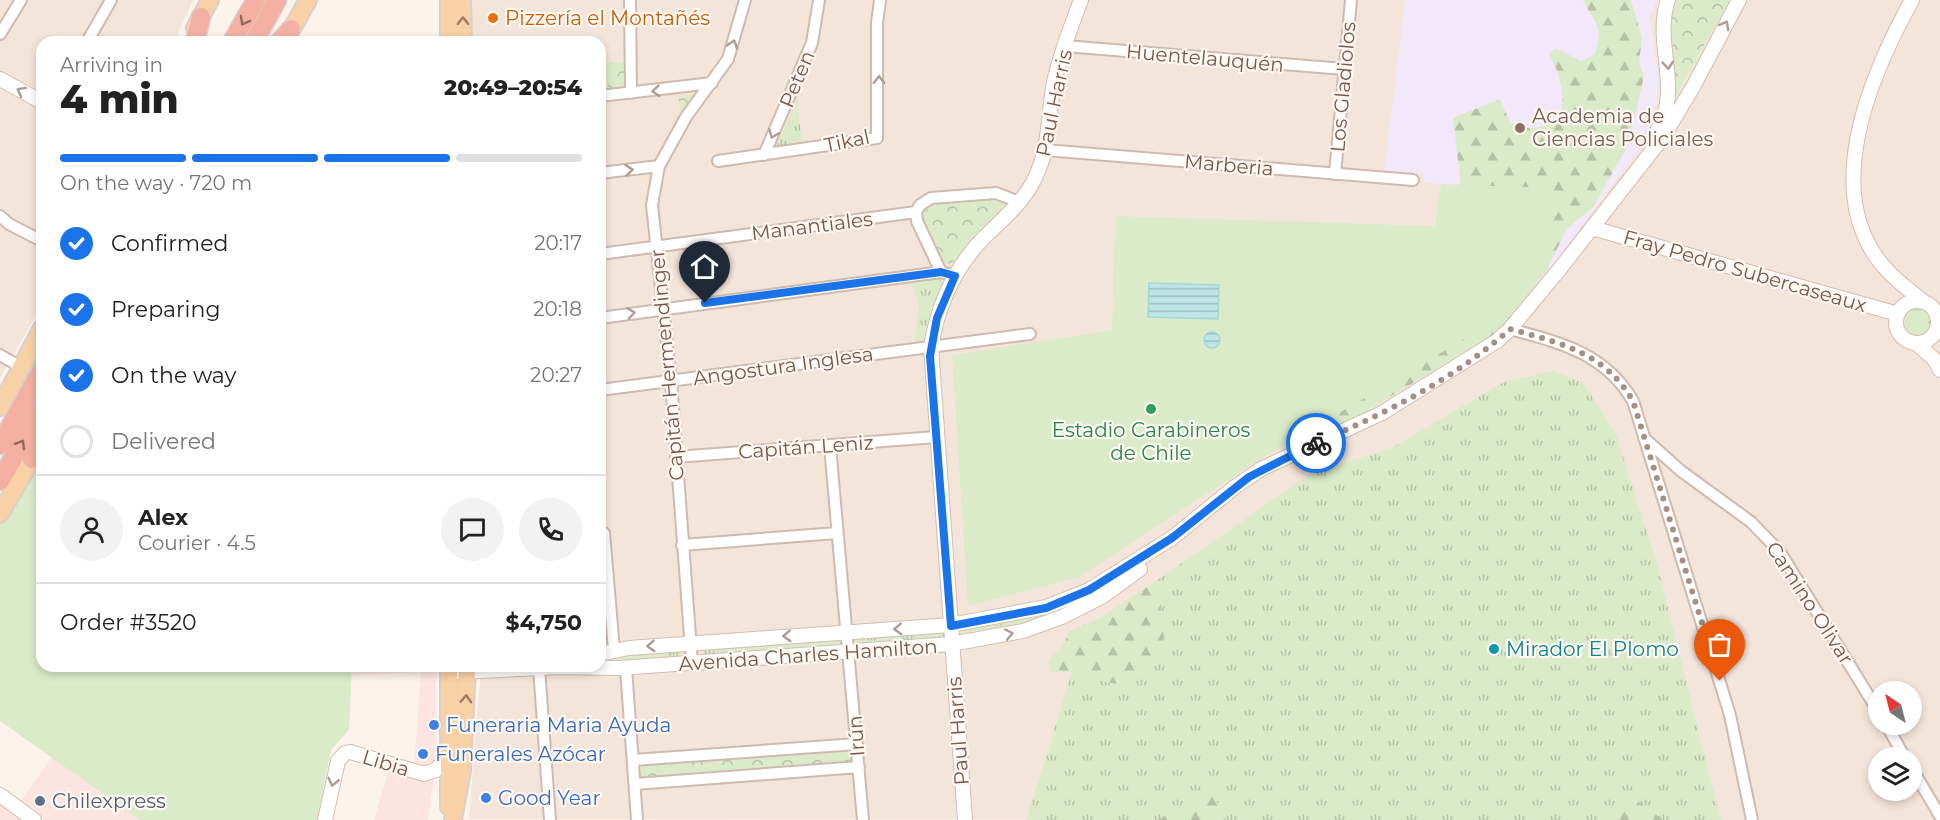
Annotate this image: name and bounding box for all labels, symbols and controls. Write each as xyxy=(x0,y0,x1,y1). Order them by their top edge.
place label: Pizzería el Montañés xyxy=(505,6,710,30)
marker: Pizzería el Montañés xyxy=(486,11,500,25)
one-way arrow xyxy=(240,15,251,25)
one-way arrow xyxy=(457,16,469,25)
street label: Los Gladiolos xyxy=(1325,20,1361,153)
one-way arrow xyxy=(1718,21,1729,31)
one-way arrow xyxy=(726,39,738,50)
street label: Huentelauquén xyxy=(1125,39,1285,77)
street label: Peten xyxy=(774,47,820,111)
street label: Paul Harris xyxy=(1031,47,1077,159)
text: Arriving in xyxy=(60,53,163,77)
one-way arrow xyxy=(1661,61,1674,70)
text: 20:49–20:54 xyxy=(444,74,582,101)
text: 4 min xyxy=(60,75,179,123)
one-way arrow xyxy=(873,75,885,84)
one-way arrow xyxy=(651,84,661,97)
one-way arrow xyxy=(17,87,27,98)
place label: Academia de Ciencias Policiales xyxy=(1532,104,1714,151)
marker: Academia de Ciencias Policiales xyxy=(1513,121,1527,135)
street label: Tikal xyxy=(822,124,872,158)
one-way arrow xyxy=(768,128,780,139)
street label: Marberia xyxy=(1183,149,1275,181)
one-way arrow xyxy=(625,164,634,176)
text: On the way · 720 m xyxy=(60,171,252,195)
street label: Manantiales xyxy=(750,207,874,245)
street label: Fray Pedro Subercaseaux xyxy=(1621,225,1870,317)
icon: check xyxy=(60,227,93,260)
text: Confirmed xyxy=(111,230,228,257)
text: 20:17 xyxy=(534,231,582,255)
pin xyxy=(679,241,730,303)
street label: Capitán Hermendinger xyxy=(645,248,689,482)
icon: home xyxy=(688,250,721,283)
icon: check xyxy=(60,293,93,326)
text: Preparing xyxy=(111,296,220,323)
text: 20:18 xyxy=(533,297,582,321)
one-way arrow xyxy=(627,308,636,320)
street label: Angostura Inglesa xyxy=(691,341,875,391)
icon: check xyxy=(60,359,93,392)
text: On the way xyxy=(111,362,236,389)
text: 20:27 xyxy=(530,363,582,387)
marker: Estadio Carabineros de Chile xyxy=(1144,402,1158,416)
courier xyxy=(1286,413,1346,473)
place label: Estadio Carabineros de Chile xyxy=(1052,418,1251,465)
icon: bike xyxy=(1300,427,1333,460)
text: Delivered xyxy=(111,428,216,455)
street label: Capitán Leniz xyxy=(737,430,875,464)
one-way arrow xyxy=(14,440,25,450)
button: person xyxy=(60,498,123,561)
button: chat xyxy=(441,498,504,561)
button: phone xyxy=(519,498,582,561)
text: Alex xyxy=(138,504,188,531)
text: Courier · 4.5 xyxy=(138,531,256,555)
street label: Camino Olivar xyxy=(1761,537,1859,669)
text: Order #3520 xyxy=(60,609,197,636)
text: $4,750 xyxy=(505,609,582,636)
pin xyxy=(1694,619,1745,681)
one-way arrow xyxy=(894,622,903,635)
one-way arrow xyxy=(1003,628,1013,641)
icon: bag xyxy=(1703,628,1736,661)
one-way arrow xyxy=(783,629,792,642)
street label: Avenida Charles Hamilton xyxy=(678,634,938,676)
place label: Mirador El Plomo xyxy=(1506,637,1679,661)
one-way arrow xyxy=(647,640,656,653)
marker: Mirador El Plomo xyxy=(1487,642,1501,656)
street label: Paul Harris xyxy=(942,676,974,786)
north arrow xyxy=(1868,681,1922,735)
map controls xyxy=(1868,681,1922,801)
one-way arrow xyxy=(459,695,472,704)
place label: Funeraria Maria Ayuda xyxy=(446,713,671,737)
street label: Irún xyxy=(843,715,869,757)
marker: Funeraria Maria Ayuda xyxy=(427,718,441,732)
place label: Funerales Azócar xyxy=(435,742,606,766)
street label: Libia xyxy=(360,745,412,781)
marker: Funerales Azócar xyxy=(416,747,430,761)
button: layers xyxy=(1868,747,1922,801)
one-way arrow xyxy=(328,777,341,787)
place label: Good Year xyxy=(498,786,600,810)
place label: Chilexpress xyxy=(52,789,166,813)
marker: Good Year xyxy=(479,791,493,805)
marker: Chilexpress xyxy=(33,794,47,808)

